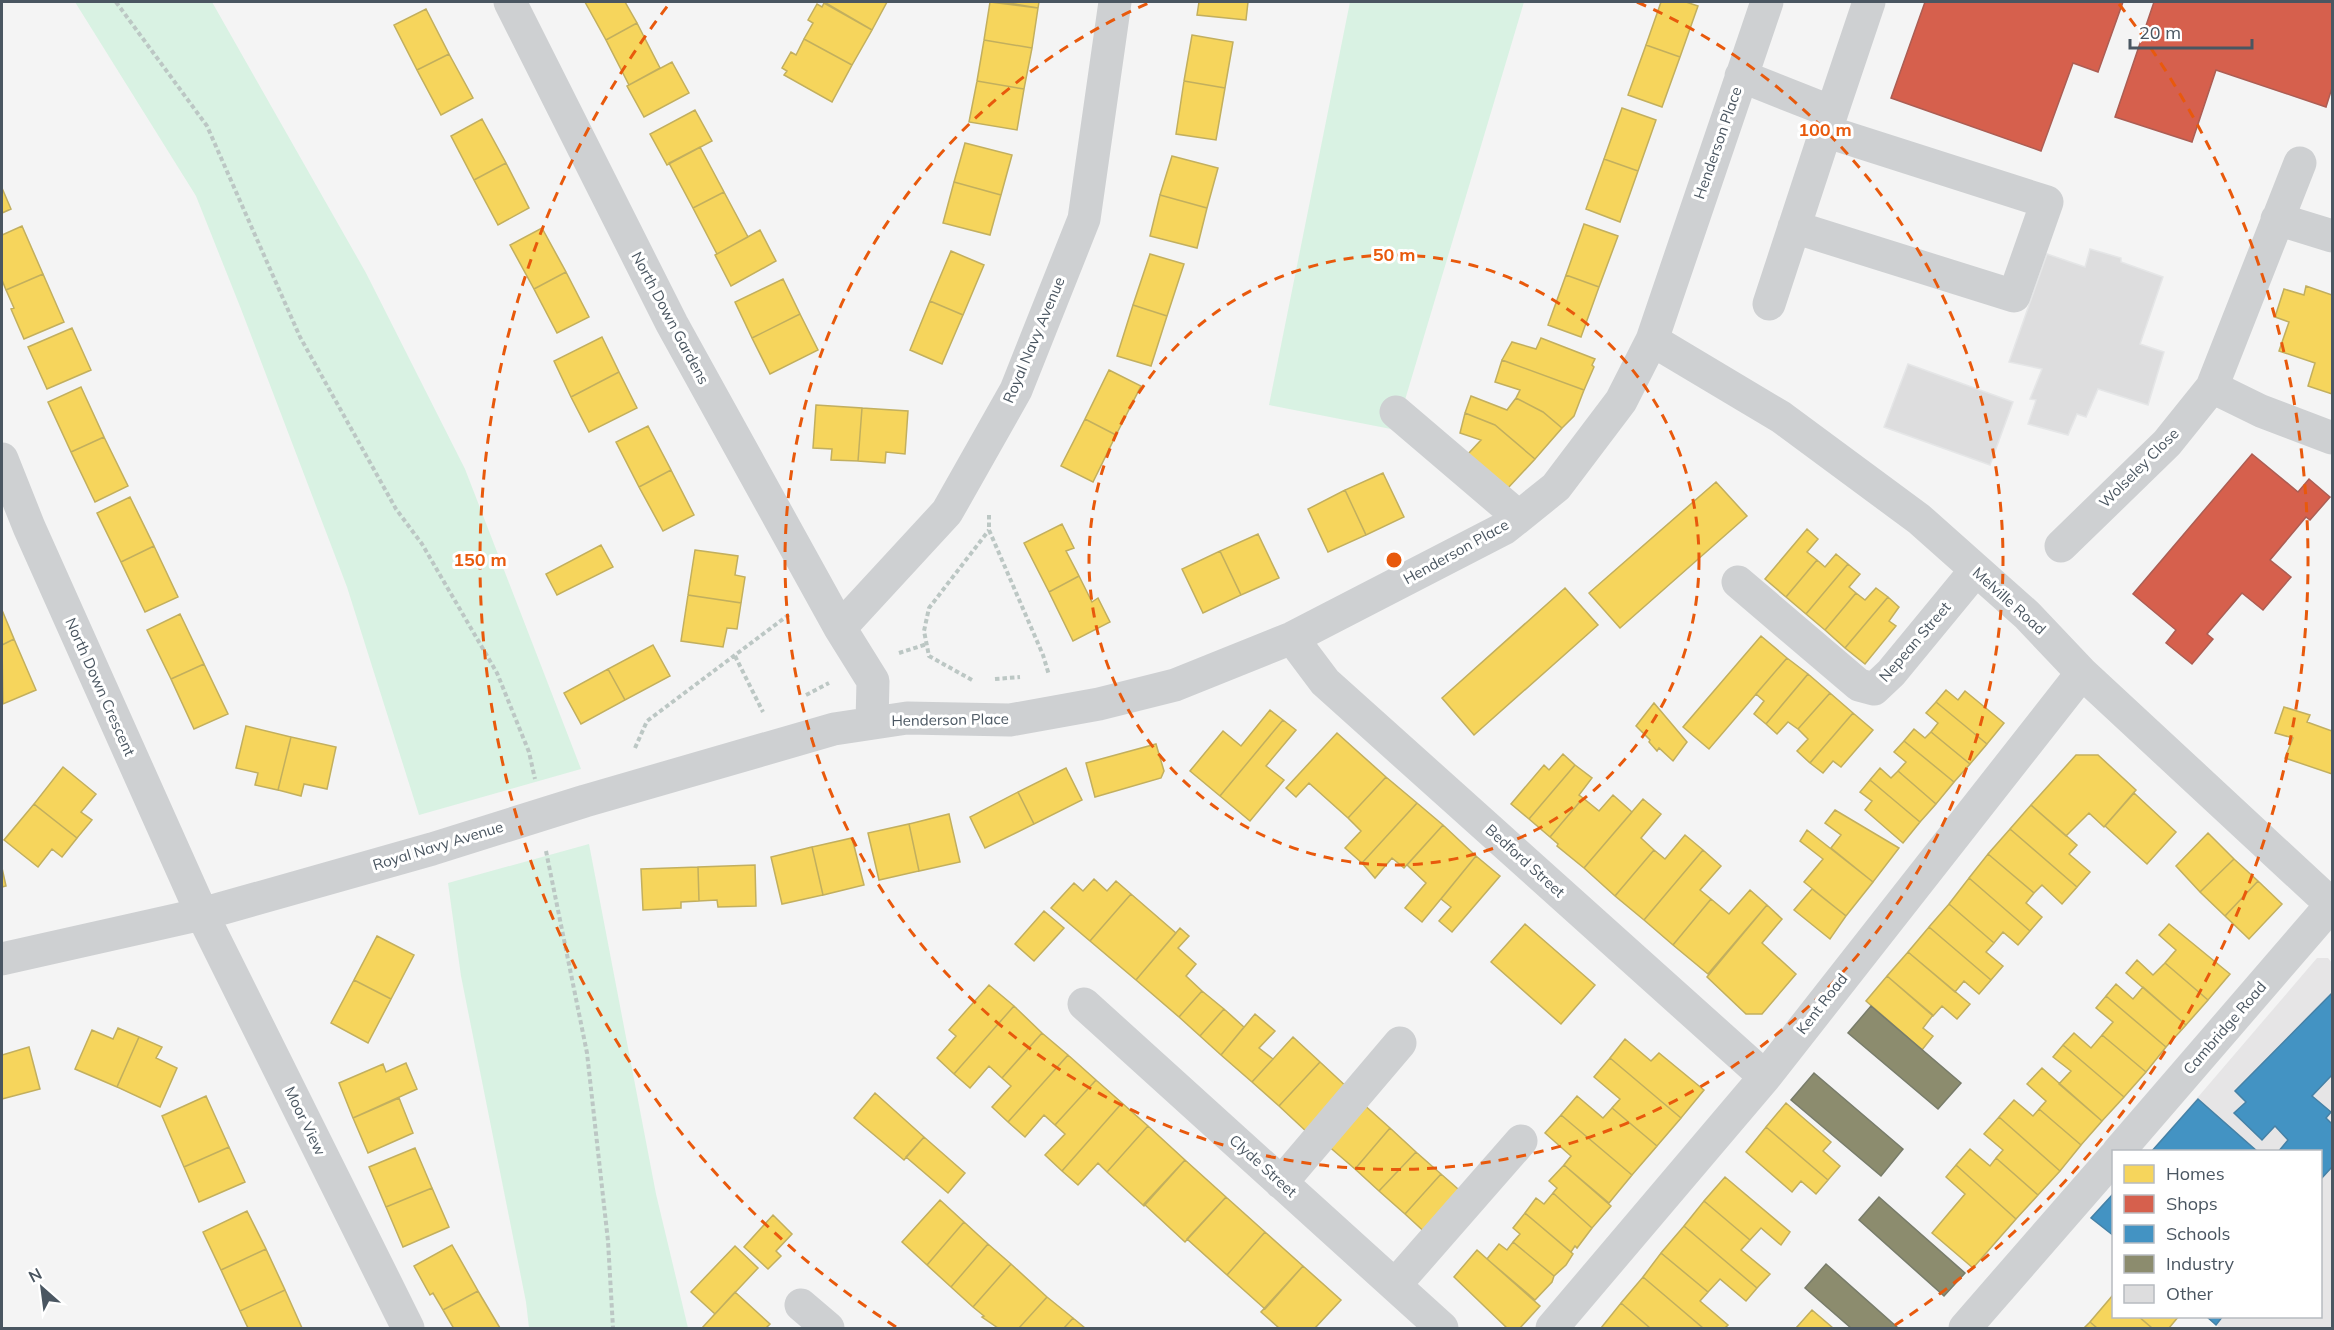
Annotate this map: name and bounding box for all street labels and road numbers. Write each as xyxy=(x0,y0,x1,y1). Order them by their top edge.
street label: Henderson Place xyxy=(1689,84,1746,201)
street label: North Down Gardens xyxy=(627,248,713,387)
street label: Royal Navy Avenue xyxy=(998,274,1069,406)
street label: Wolseley Close xyxy=(2095,424,2183,512)
street label: Henderson Place xyxy=(1400,515,1512,588)
street label: Melville Road xyxy=(1969,563,2050,639)
street label: Nepean Street xyxy=(1875,598,1955,686)
street label: North Down Crescent xyxy=(61,615,140,759)
street label: Henderson Place xyxy=(891,709,1009,730)
street label: Royal Navy Avenue xyxy=(370,817,505,874)
street label: Bedford Street xyxy=(1482,820,1569,901)
street label: Kent Road xyxy=(1792,969,1851,1038)
street label: Cambridge Road xyxy=(2179,977,2270,1078)
street label: Moor View xyxy=(281,1083,330,1158)
street label: Clyde Street xyxy=(1226,1130,1301,1201)

